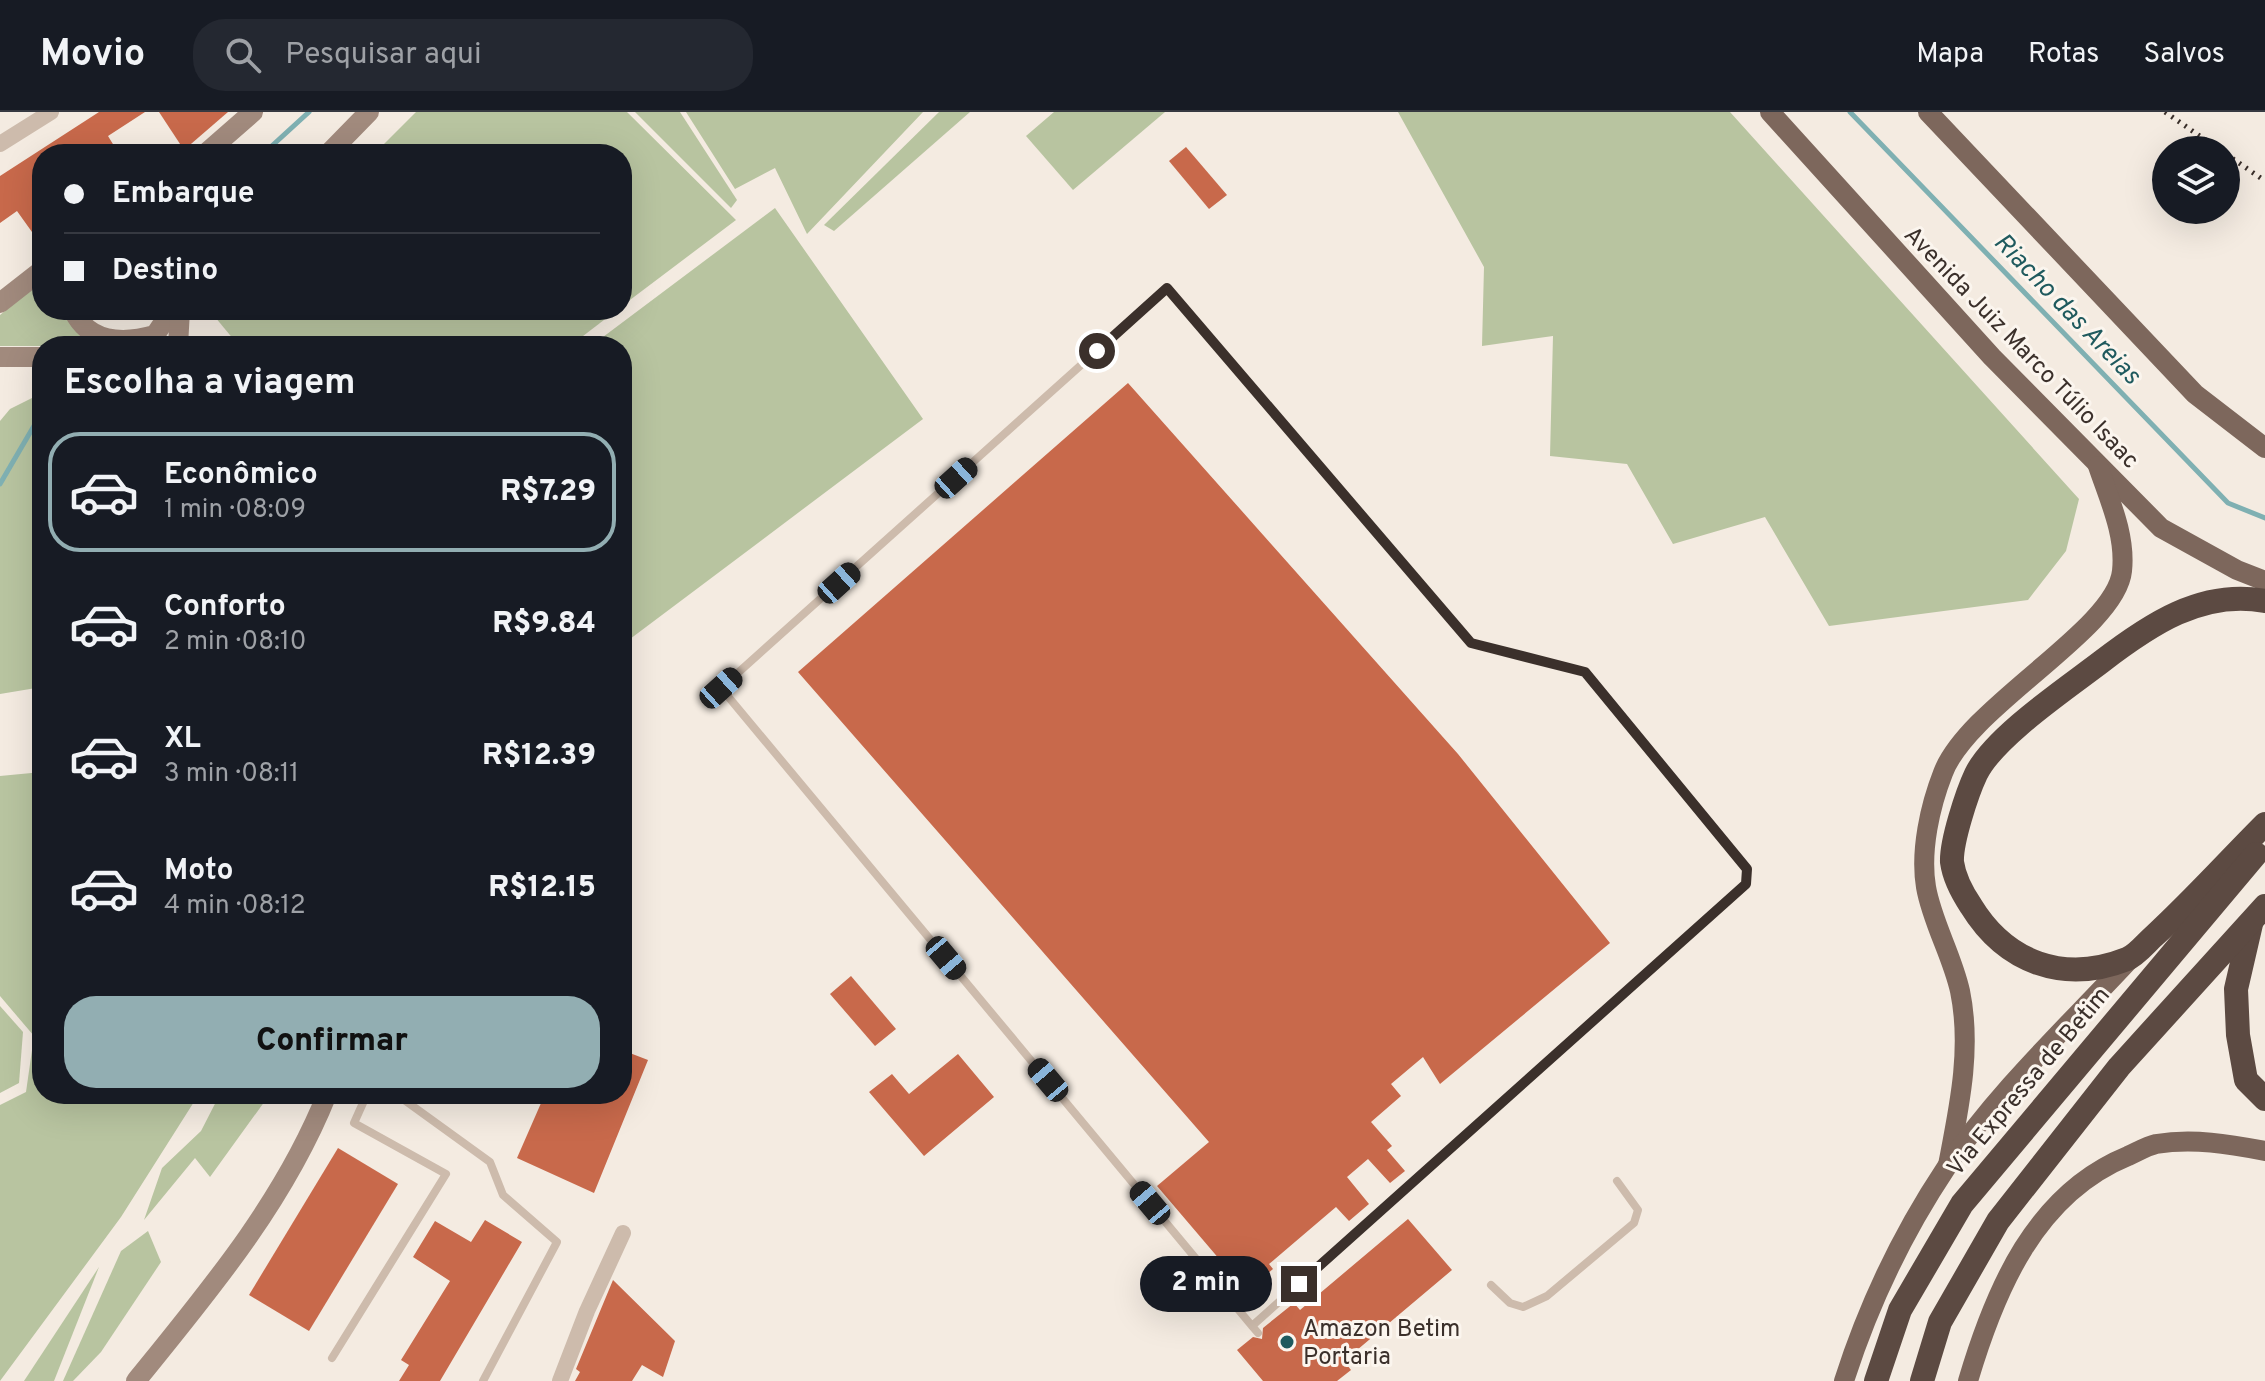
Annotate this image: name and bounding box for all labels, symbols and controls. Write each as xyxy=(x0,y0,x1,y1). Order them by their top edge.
search box xyxy=(193,19,753,91)
text: Movio xyxy=(40,31,145,80)
icon: search xyxy=(221,33,265,77)
text: Pesquisar aqui xyxy=(285,37,482,74)
text: Mapa xyxy=(1916,37,1984,73)
text: Rotas xyxy=(2028,37,2099,73)
text: Salvos xyxy=(2143,37,2225,73)
map controls xyxy=(2152,136,2240,224)
button: layers xyxy=(2152,136,2240,224)
text: Embarque xyxy=(112,176,254,213)
street label: Avenida Juiz Marco Túlio Isaac xyxy=(1897,221,2145,476)
water label: Riacho das Areias xyxy=(1986,227,2148,393)
text: Destino xyxy=(112,253,218,290)
route start xyxy=(1079,333,1115,369)
text: Escolha a viagem xyxy=(64,361,356,407)
car xyxy=(930,453,982,503)
icon: car xyxy=(68,456,140,528)
text: Econômico xyxy=(164,457,318,494)
text: R$7.29 xyxy=(500,474,596,511)
text: 1 min · 08:09 xyxy=(164,494,306,527)
car xyxy=(813,558,865,608)
icon: car xyxy=(68,588,140,660)
text: Conforto xyxy=(164,589,286,626)
text: R$9.84 xyxy=(492,606,596,643)
text: 2 min · 08:10 xyxy=(164,626,306,659)
car xyxy=(695,663,747,713)
icon: car xyxy=(68,720,140,792)
text: XL xyxy=(164,721,201,758)
text: R$12.39 xyxy=(482,738,596,775)
text: 3 min · 08:11 xyxy=(164,758,299,791)
icon: car xyxy=(68,852,140,924)
text: Moto xyxy=(164,853,234,890)
text: R$12.15 xyxy=(488,870,596,907)
text: 4 min · 08:12 xyxy=(164,890,306,923)
car xyxy=(921,932,971,984)
street label: Via Expressa de Betim xyxy=(1942,981,2118,1183)
button: Confirmar xyxy=(64,996,600,1088)
car xyxy=(1023,1054,1073,1106)
car xyxy=(1125,1177,1175,1229)
callout: 2 min xyxy=(1139,1256,1271,1312)
route end xyxy=(1281,1266,1317,1302)
text: 2 min xyxy=(1172,1267,1240,1300)
place label: Amazon Betim Portaria xyxy=(1303,1315,1460,1373)
marker: Amazon Betim Portaria xyxy=(1278,1333,1296,1351)

